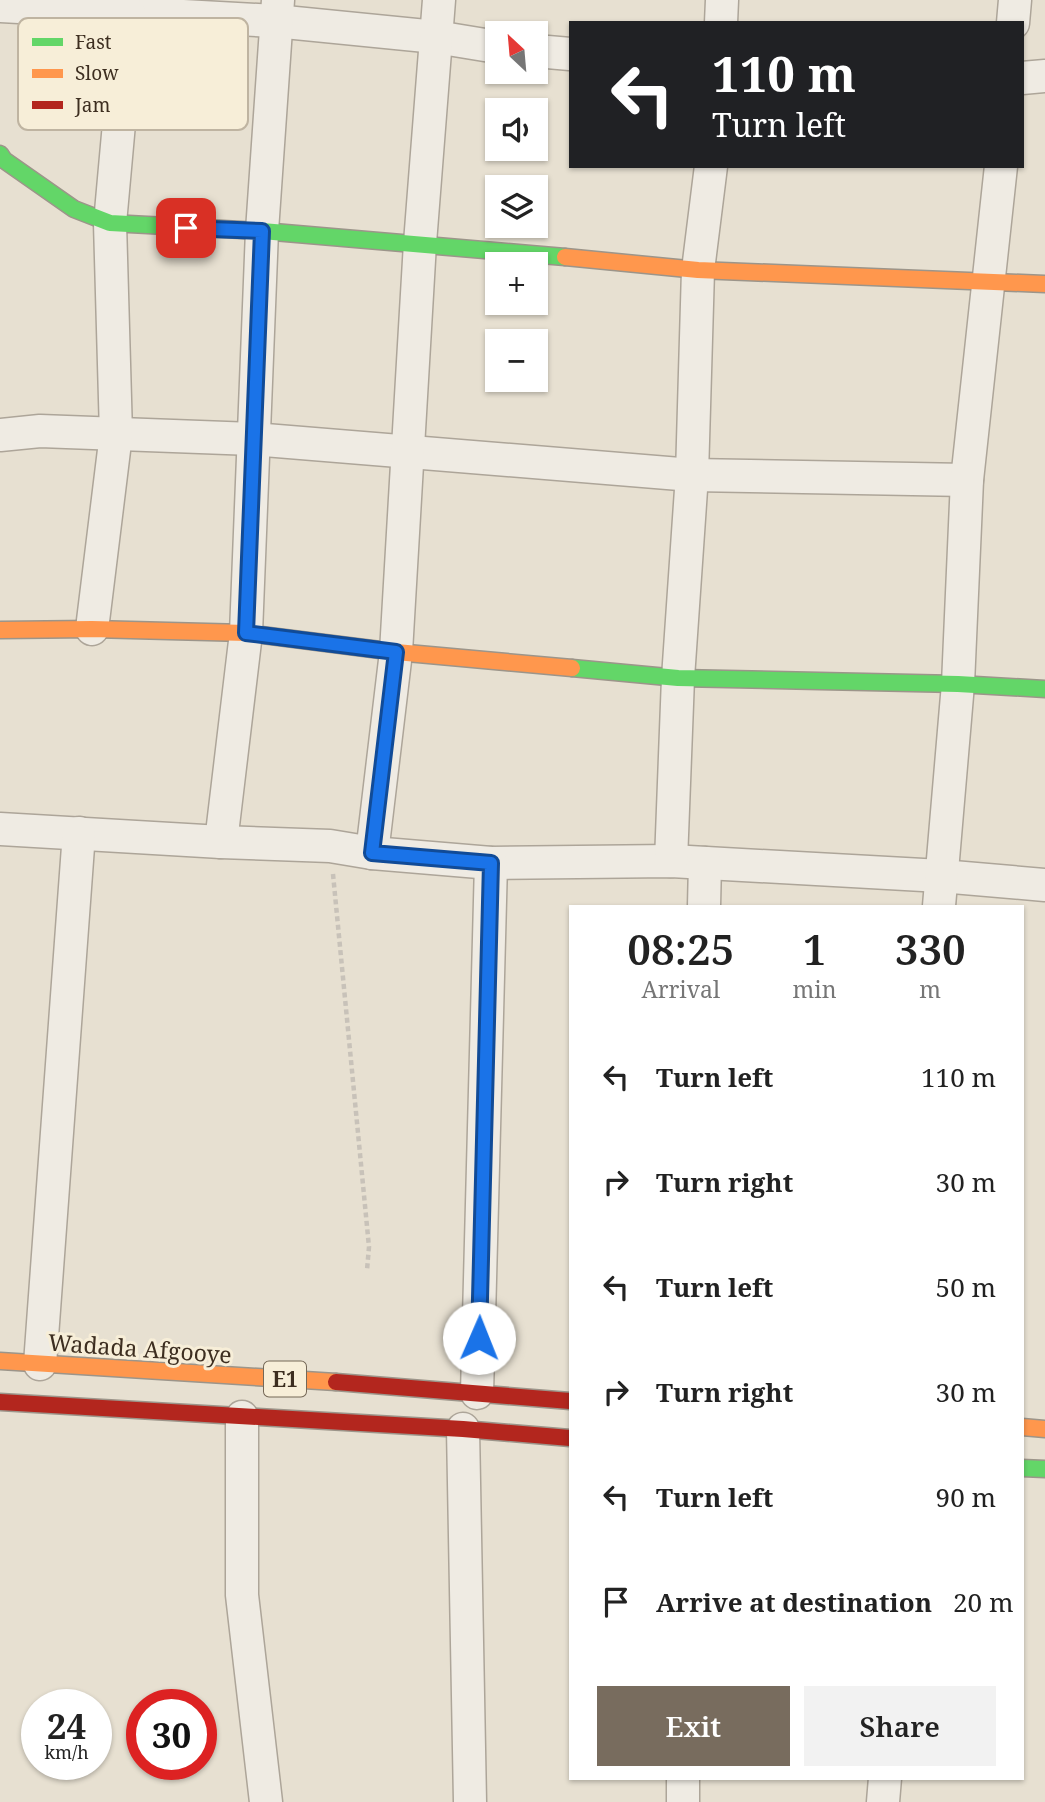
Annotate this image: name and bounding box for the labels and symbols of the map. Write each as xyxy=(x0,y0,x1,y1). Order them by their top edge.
legend xyxy=(18,18,248,130)
north arrow xyxy=(485,21,548,84)
text: Fast xyxy=(75,29,112,55)
text: Slow xyxy=(75,60,119,86)
text: Jam xyxy=(74,92,110,118)
pin xyxy=(156,198,216,258)
position arrow xyxy=(442,1301,516,1375)
street label: Wadada Afgooye xyxy=(47,1326,233,1370)
road number: E1 xyxy=(264,1362,306,1396)
speed limit sign: 30 xyxy=(126,1689,217,1780)

